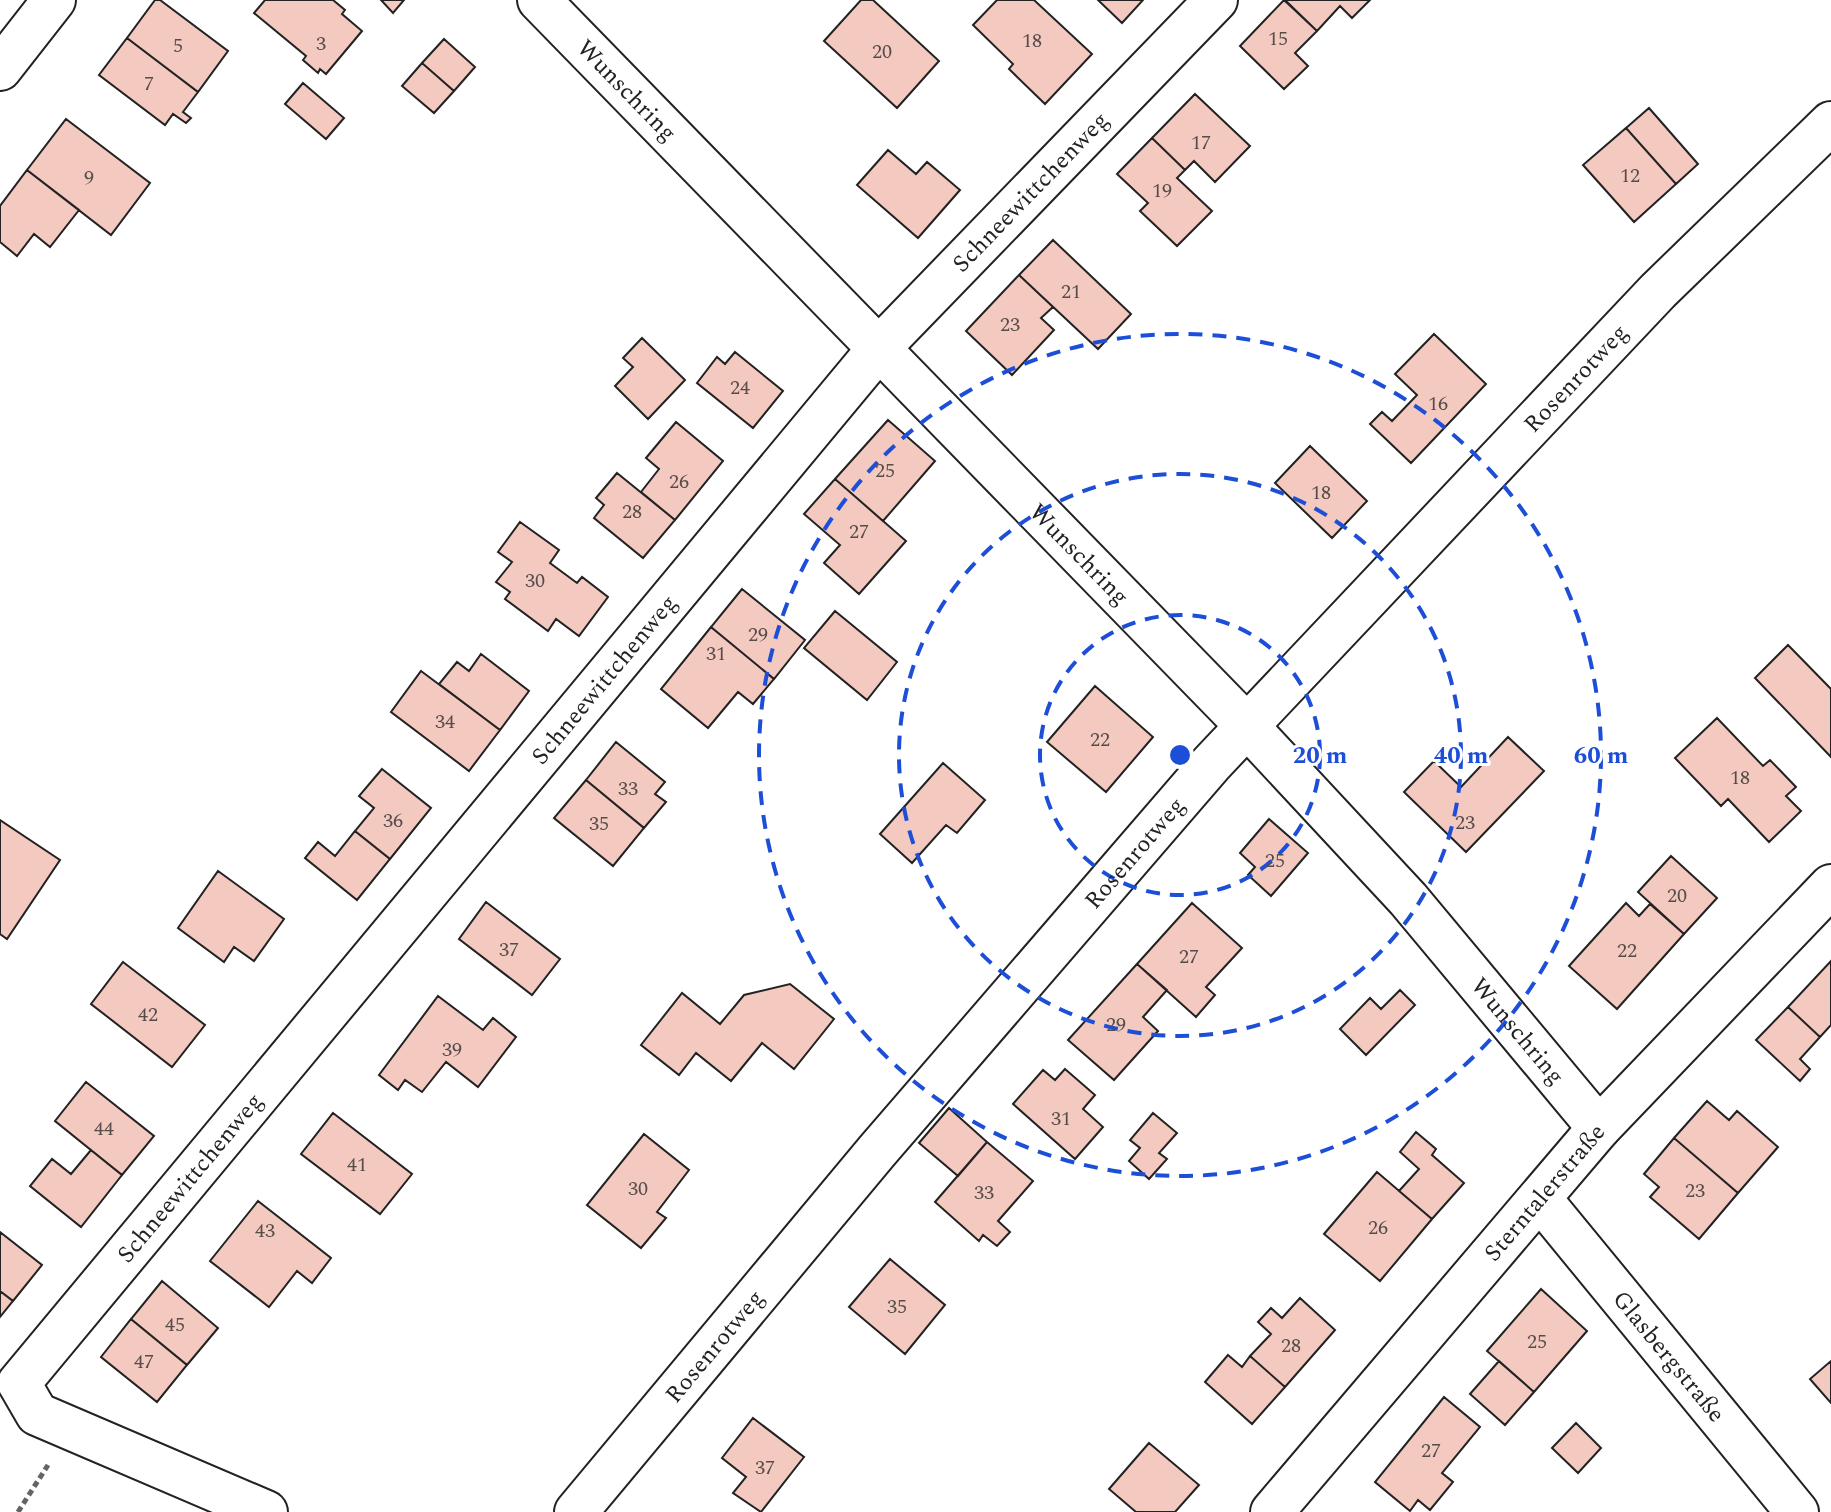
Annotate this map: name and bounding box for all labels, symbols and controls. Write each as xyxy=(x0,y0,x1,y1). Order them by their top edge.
house number: 15 xyxy=(1268,24,1288,54)
house number: 18 xyxy=(1022,26,1042,56)
house number: 3 xyxy=(316,29,326,59)
house number: 5 xyxy=(173,31,183,61)
street label: Wunschring xyxy=(568,32,685,150)
house number: 20 xyxy=(872,37,892,67)
house number: 7 xyxy=(144,69,154,99)
street label: Schneewittchenweg xyxy=(944,104,1118,281)
house number: 17 xyxy=(1191,128,1211,158)
house number: 12 xyxy=(1620,161,1640,191)
house number: 9 xyxy=(84,163,94,193)
house number: 19 xyxy=(1152,176,1172,206)
house number: 21 xyxy=(1061,277,1081,307)
house number: 23 xyxy=(1000,310,1020,340)
street label: Rosenrotweg xyxy=(1516,316,1637,442)
house number: 24 xyxy=(730,373,750,403)
house number: 16 xyxy=(1428,389,1448,419)
house number: 25 xyxy=(875,456,895,486)
house number: 26 xyxy=(669,467,689,497)
house number: 18 xyxy=(1311,478,1331,508)
street label: Wunschring xyxy=(1020,496,1137,614)
house number: 28 xyxy=(622,497,642,527)
house number: 27 xyxy=(849,517,869,547)
house number: 30 xyxy=(525,566,545,596)
street label: Schneewittchenweg xyxy=(523,587,686,773)
house number: 29 xyxy=(748,620,768,650)
house number: 31 xyxy=(706,639,726,669)
house number: 34 xyxy=(435,707,455,737)
house number: 22 xyxy=(1090,725,1110,755)
text: 20 m xyxy=(1293,738,1348,774)
text: 40 m xyxy=(1434,738,1489,774)
text: 60 m xyxy=(1574,738,1629,774)
centre of rings xyxy=(1166,741,1194,769)
house number: 18 xyxy=(1730,763,1750,793)
house number: 33 xyxy=(618,774,638,804)
street label: Rosenrotweg xyxy=(1076,789,1194,918)
house number: 36 xyxy=(383,806,403,836)
house number: 23 xyxy=(1455,808,1475,838)
house number: 35 xyxy=(589,809,609,839)
house number: 25 xyxy=(1265,846,1285,876)
house number: 20 xyxy=(1667,881,1687,911)
house number: 37 xyxy=(499,935,519,965)
house number: 22 xyxy=(1617,936,1637,966)
house number: 27 xyxy=(1179,942,1199,972)
street label: Wunschring xyxy=(1461,970,1573,1093)
house number: 42 xyxy=(138,1000,158,1030)
house number: 29 xyxy=(1106,1010,1126,1040)
house number: 39 xyxy=(442,1035,462,1065)
street label: Schneewittchenweg xyxy=(109,1085,272,1271)
house number: 31 xyxy=(1051,1104,1071,1134)
house number: 44 xyxy=(94,1114,114,1144)
street label: Sterntalerstraße xyxy=(1476,1116,1614,1270)
house number: 41 xyxy=(347,1150,367,1180)
house number: 30 xyxy=(628,1174,648,1204)
house number: 23 xyxy=(1685,1176,1705,1206)
house number: 33 xyxy=(974,1178,994,1208)
house number: 26 xyxy=(1368,1213,1388,1243)
house number: 43 xyxy=(255,1216,275,1246)
street label: Rosenrotweg xyxy=(657,1282,773,1412)
street label: Glasbergstraße xyxy=(1603,1283,1733,1431)
house number: 35 xyxy=(887,1292,907,1322)
house number: 45 xyxy=(165,1310,185,1340)
house number: 25 xyxy=(1527,1327,1547,1357)
house number: 28 xyxy=(1281,1331,1301,1361)
house number: 47 xyxy=(134,1347,154,1377)
house number: 27 xyxy=(1421,1436,1441,1466)
house number: 37 xyxy=(755,1453,775,1483)

